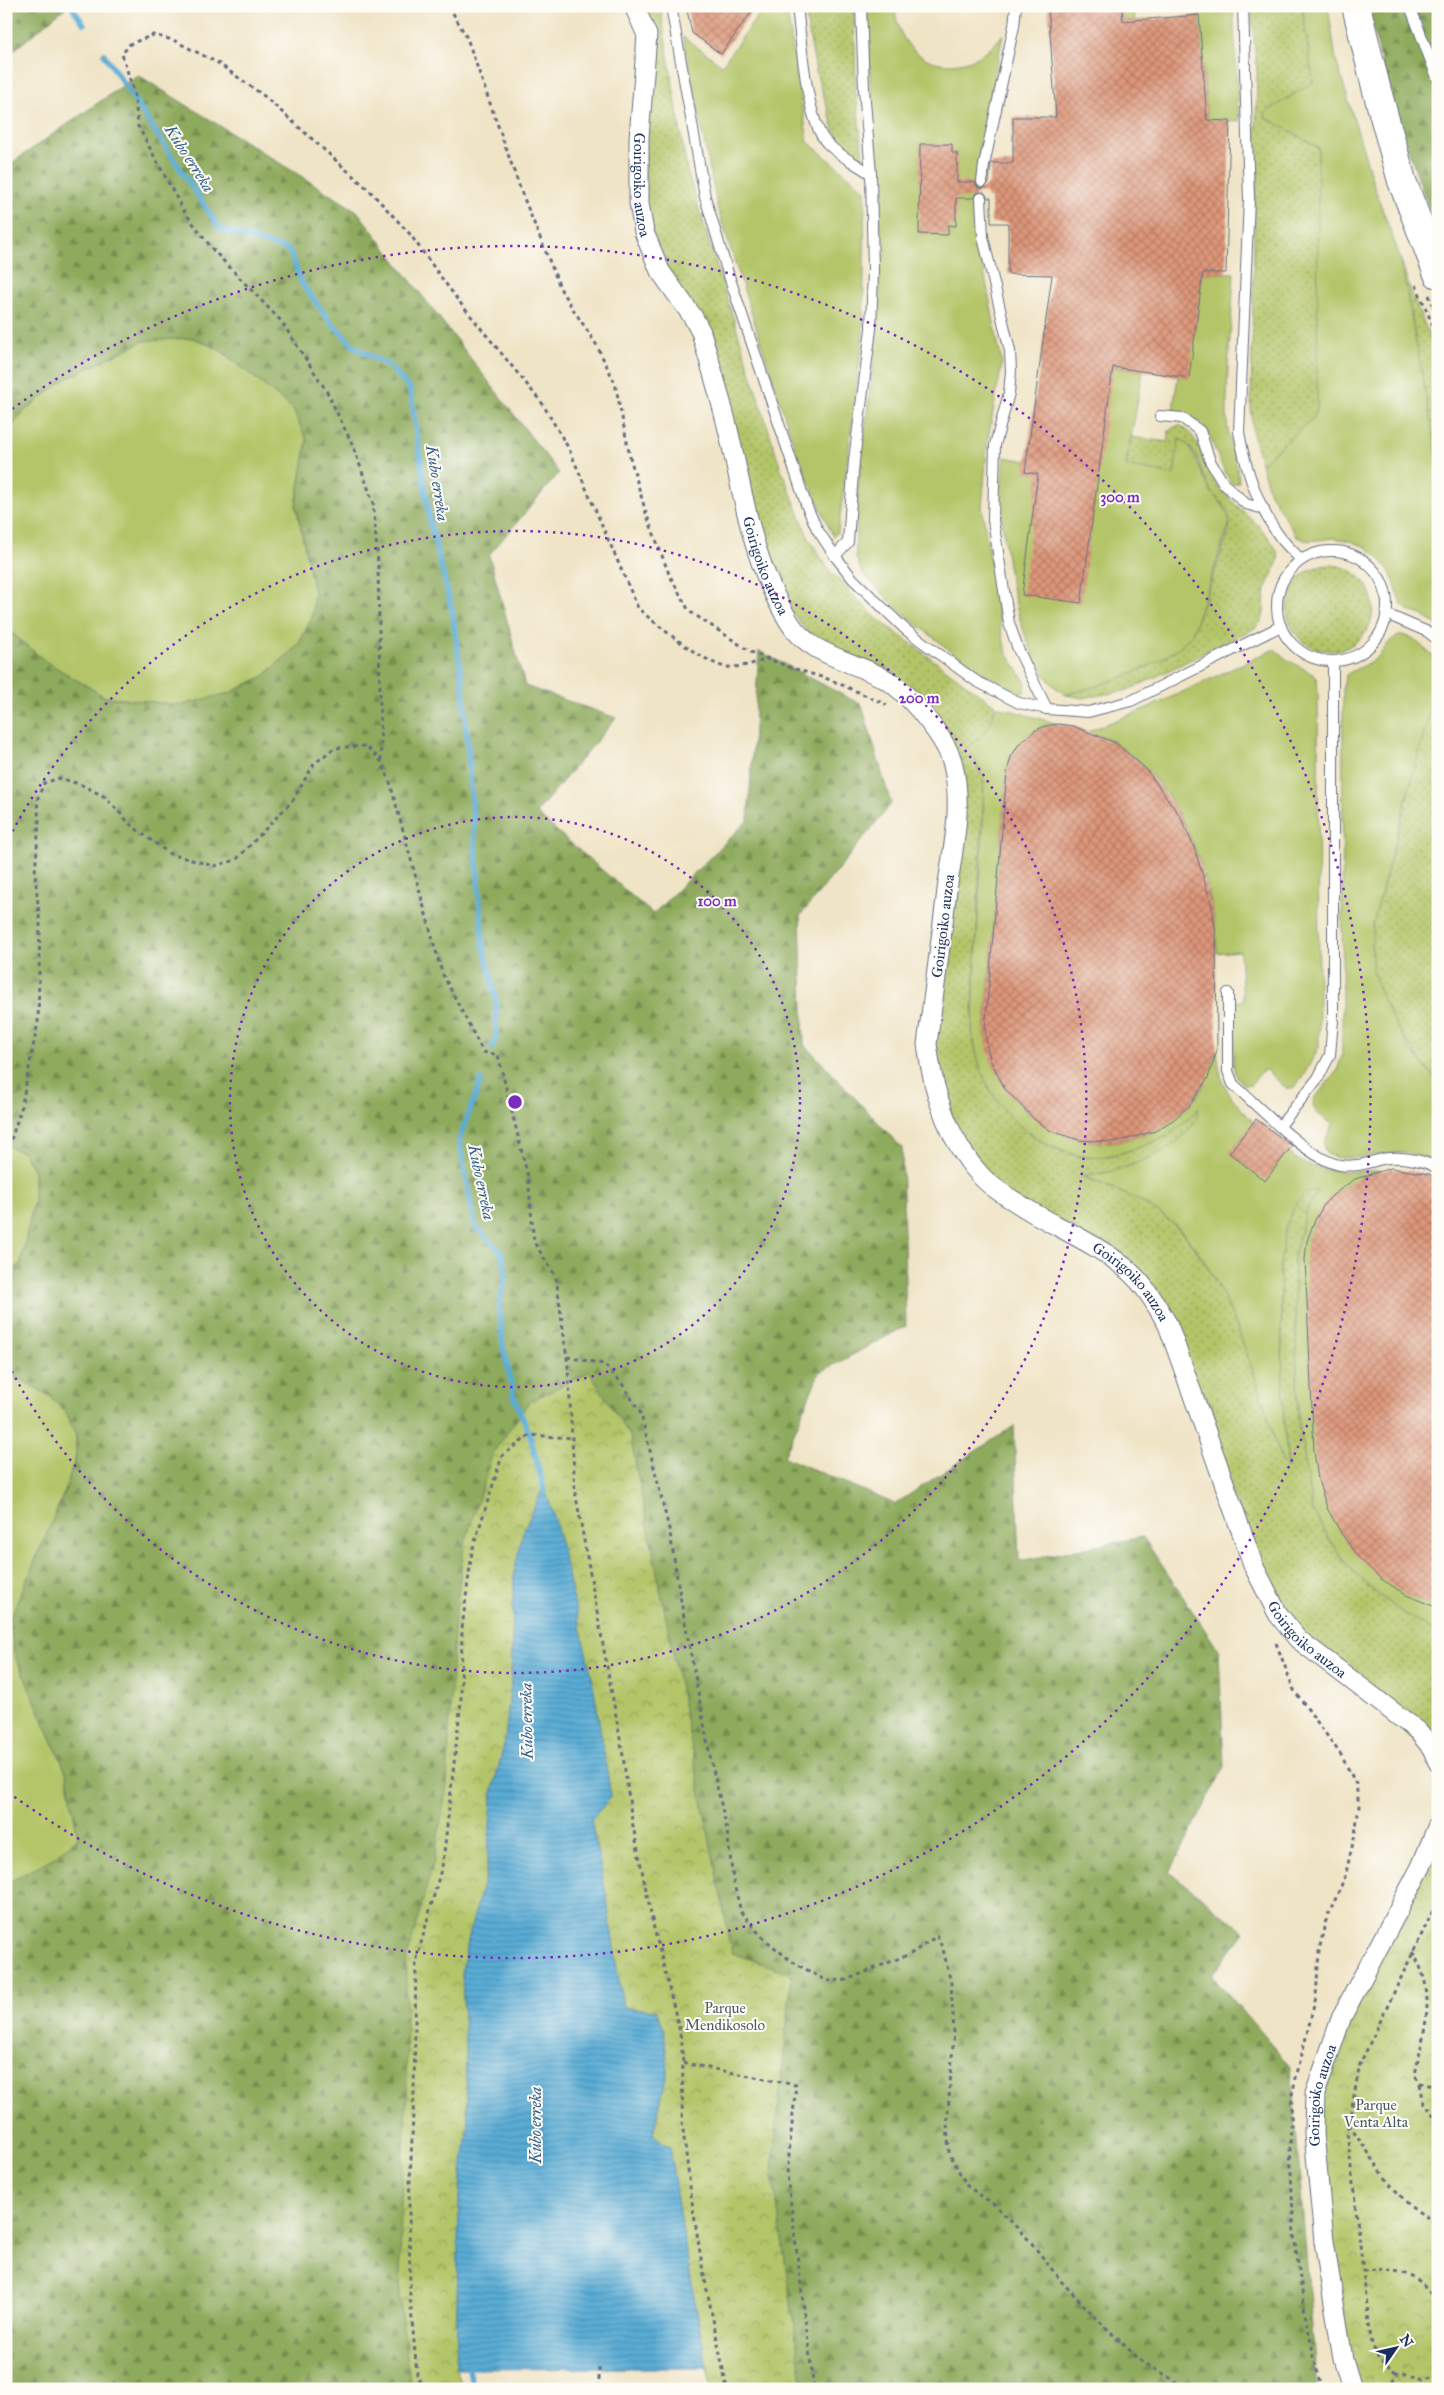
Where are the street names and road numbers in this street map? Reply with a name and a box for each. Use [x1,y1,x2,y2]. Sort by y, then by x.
street label: Goirigoiko auzoa [630,133,654,240]
street label: Goirigoiko auzoa [739,514,793,619]
street label: Goirigoiko auzoa [928,872,958,979]
street label: Goirigoiko auzoa [1089,1238,1173,1325]
street label: Goirigoiko auzoa [1264,1598,1351,1682]
street label: Goirigoiko auzoa [1305,2041,1341,2147]

